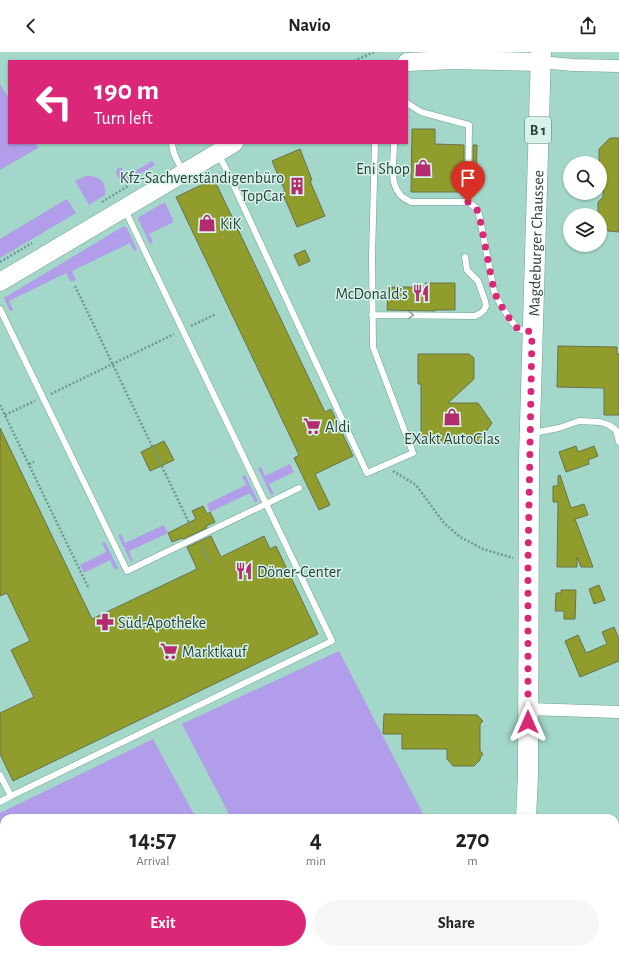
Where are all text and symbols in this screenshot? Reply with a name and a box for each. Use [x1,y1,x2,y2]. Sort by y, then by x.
icon: back [20,15,42,37]
icon: share [577,15,599,37]
text: Navio [288,17,331,35]
icon: left [28,76,80,128]
text: 190 m [94,77,159,105]
text: Turn left [94,110,153,128]
road number: B 1 [525,117,551,143]
map controls [563,156,607,252]
button: search [563,156,607,200]
shop icon: Eni Shop [413,158,433,178]
place label: Eni Shop [356,161,410,177]
pin [451,161,485,202]
icon: arrive [457,167,479,189]
place label: Kfz-Sachverständigenbüro TopCar [120,170,285,204]
street label: Magdeburger Chaussee [526,170,547,317]
building icon: Kfz-Sachverständigenbüro TopCar [287,176,307,196]
button: layers [563,208,607,252]
shop icon: KiK [197,213,217,233]
place label: KiK [220,216,242,232]
restaurant icon: McDonald's [411,283,431,303]
place label: McDonald's [336,286,408,302]
one-way arrow [408,311,414,319]
shop icon: EXakt AutoGlas [442,407,462,427]
supermarket icon: Aldi [302,416,322,436]
place label: Aldi [325,419,350,435]
place label: EXakt AutoGlas [404,431,500,447]
restaurant icon: Döner-Center [234,561,254,581]
place label: Döner-Center [257,564,342,580]
pharmacy icon: Süd-Apotheke [95,612,115,632]
place label: Süd-Apotheke [118,615,206,631]
supermarket icon: Marktkauf [159,641,179,661]
place label: Marktkauf [182,644,248,660]
position arrow [507,701,549,743]
text: 14:57 [129,828,176,852]
text: 4 [310,828,322,852]
text: 270 [455,828,490,852]
text: Arrival [136,855,170,868]
text: min [306,855,326,868]
text: m [467,855,478,868]
button: Exit [20,900,306,946]
button: Share [314,900,599,946]

